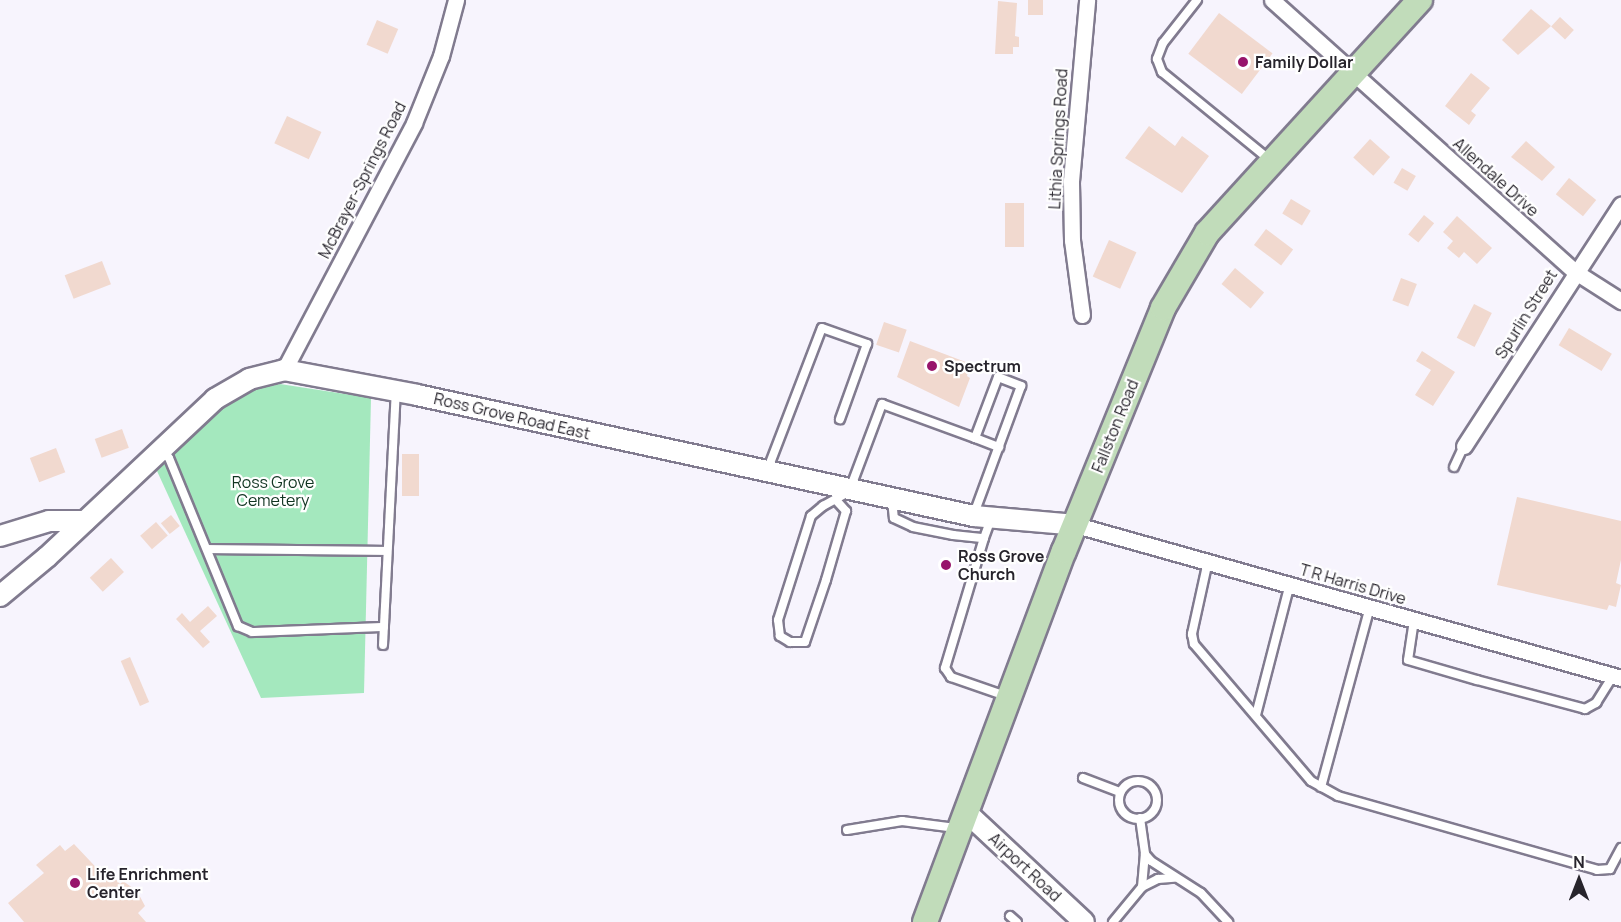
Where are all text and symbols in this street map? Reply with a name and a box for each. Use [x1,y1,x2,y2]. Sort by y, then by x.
place label: Family Dollar [1255,52,1353,72]
marker: Family Dollar [1236,55,1250,69]
street label: Lithia Springs Road [1045,68,1071,210]
street label: McBrayer-Springs Road [314,98,410,262]
street label: Allendale Drive [1449,134,1543,220]
street label: Spurlin Street [1491,266,1561,362]
place label: Spectrum [944,356,1021,376]
marker: Spectrum [925,359,939,373]
street label: Fallston Road [1088,377,1142,475]
street label: Ross Grove Road East [432,389,592,443]
park label: Ross Grove Cemetery [232,472,314,510]
place label: Ross Grove Church [958,546,1044,584]
marker: Ross Grove Church [939,558,953,572]
street label: T R Harris Drive [1297,560,1409,608]
street label: Airport Road [985,829,1065,905]
north arrow [1549,850,1609,910]
text: N [1573,851,1585,873]
place label: Life Enrichment Center [87,864,209,902]
marker: Life Enrichment Center [68,876,82,890]

